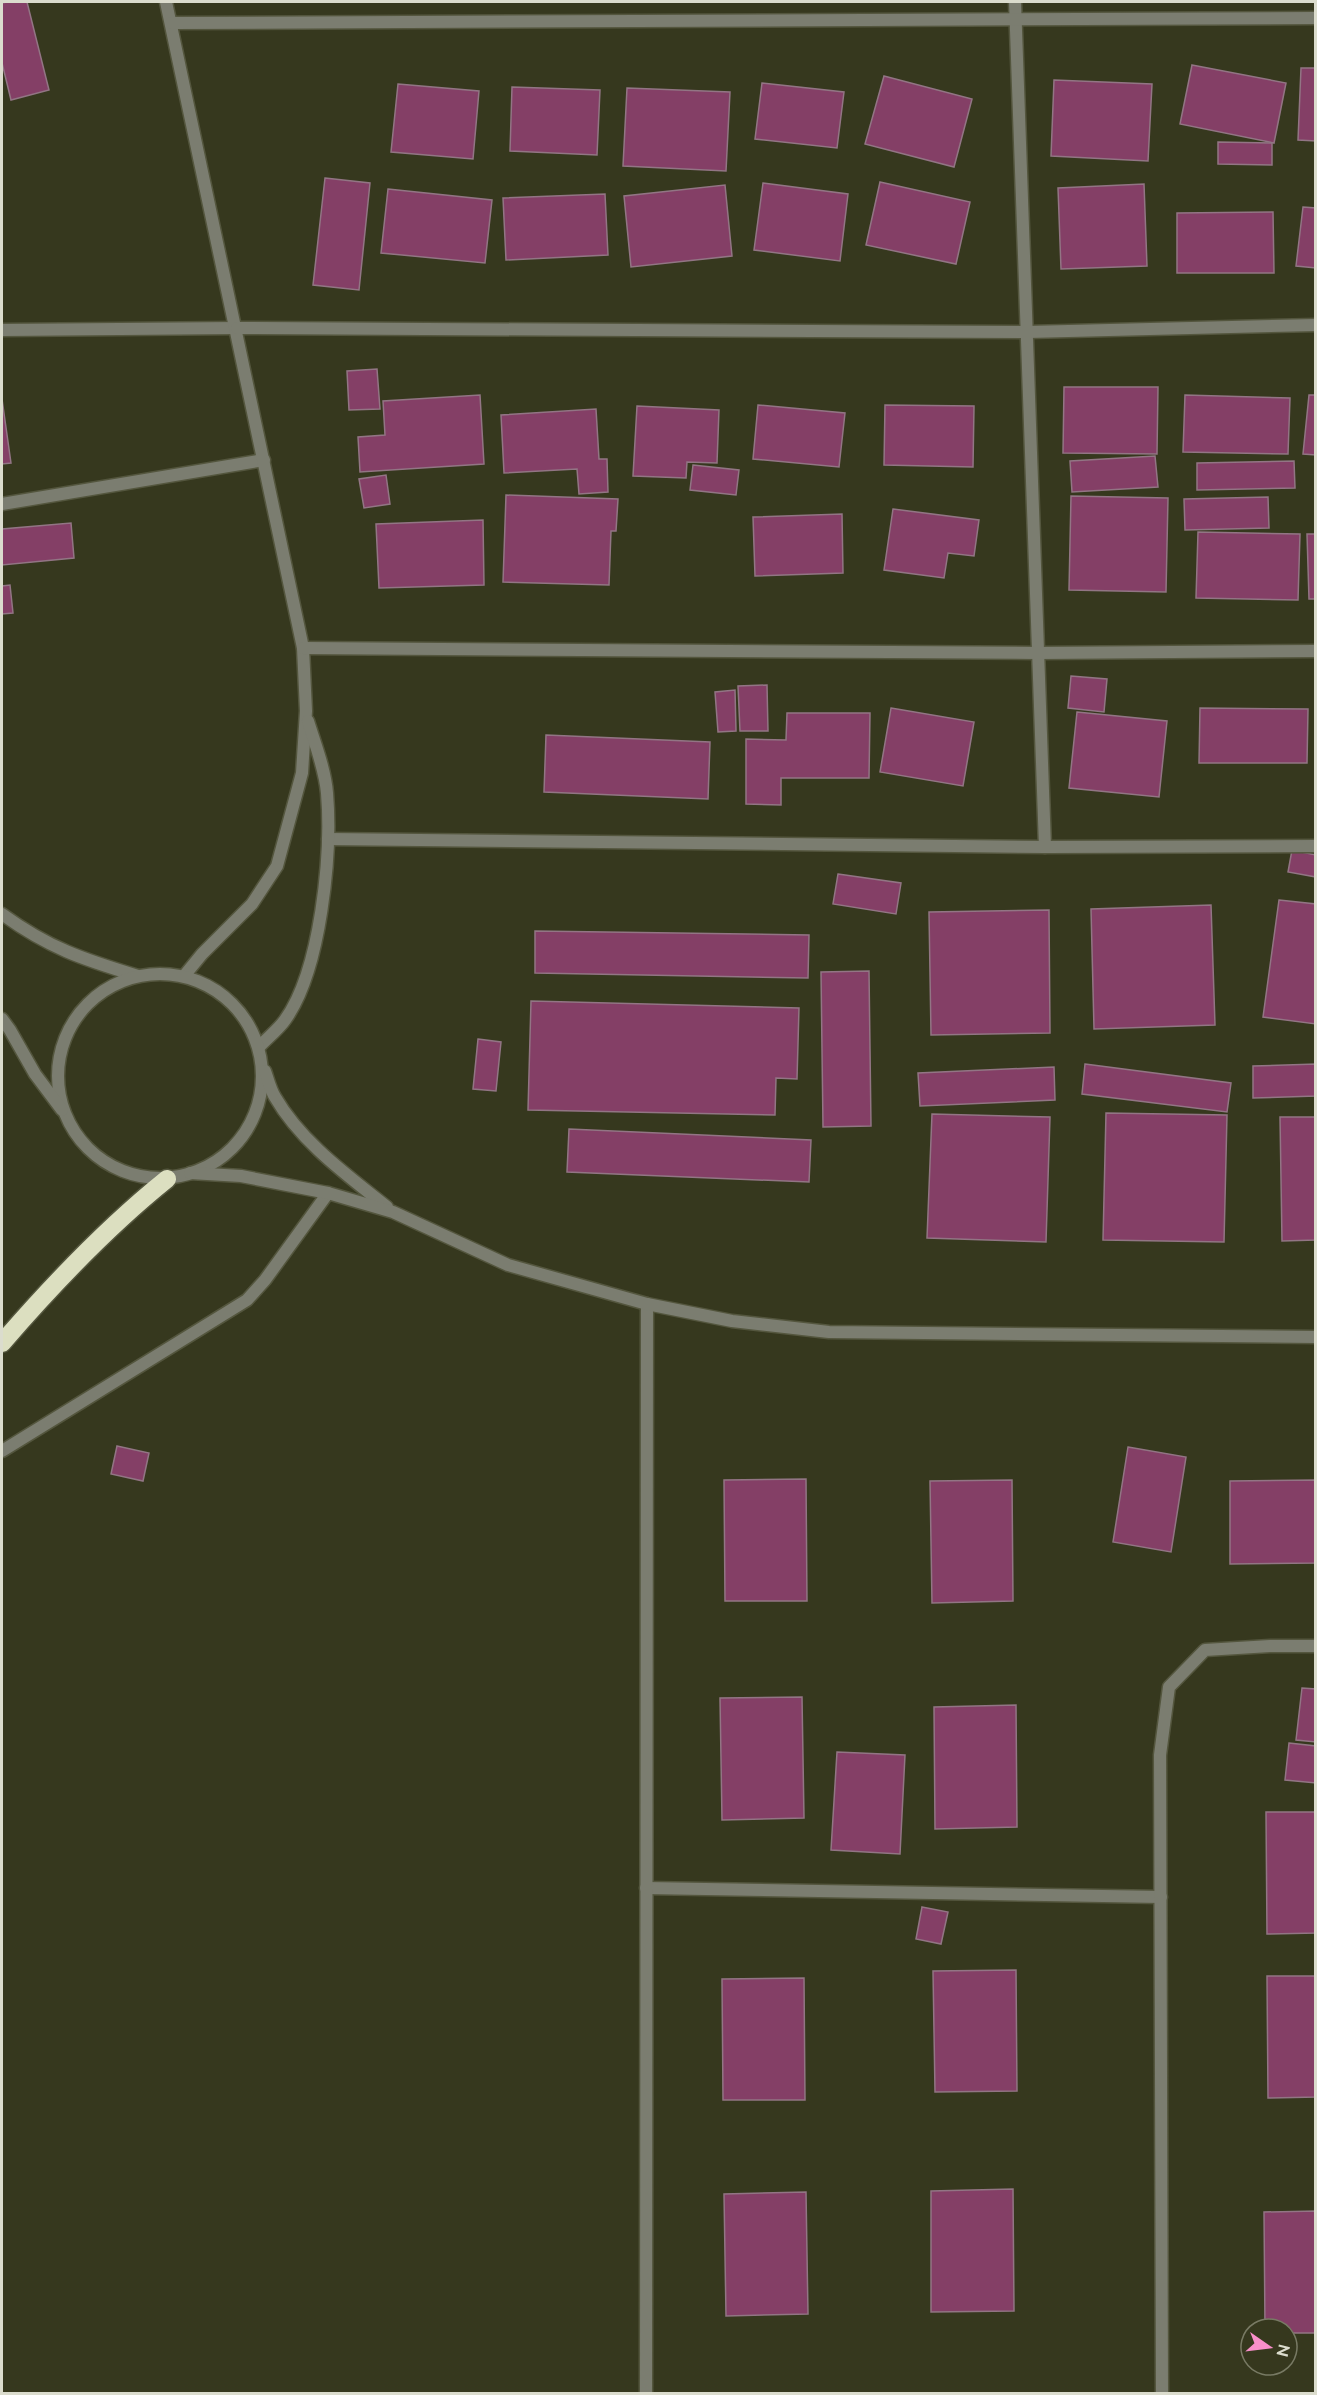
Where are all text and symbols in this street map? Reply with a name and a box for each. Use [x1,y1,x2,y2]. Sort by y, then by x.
north arrow [1239,2317,1299,2377]
text: N [1272,2342,1294,2359]

